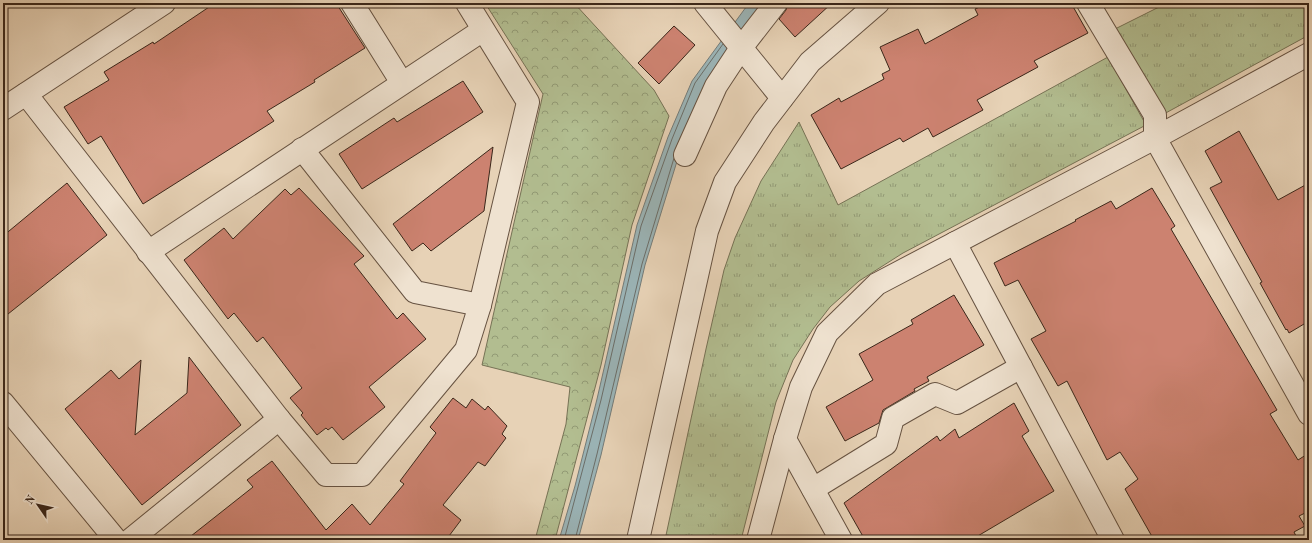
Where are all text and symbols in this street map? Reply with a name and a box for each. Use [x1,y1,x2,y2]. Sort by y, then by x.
north arrow [18,485,58,525]
text: N [24,493,38,507]

